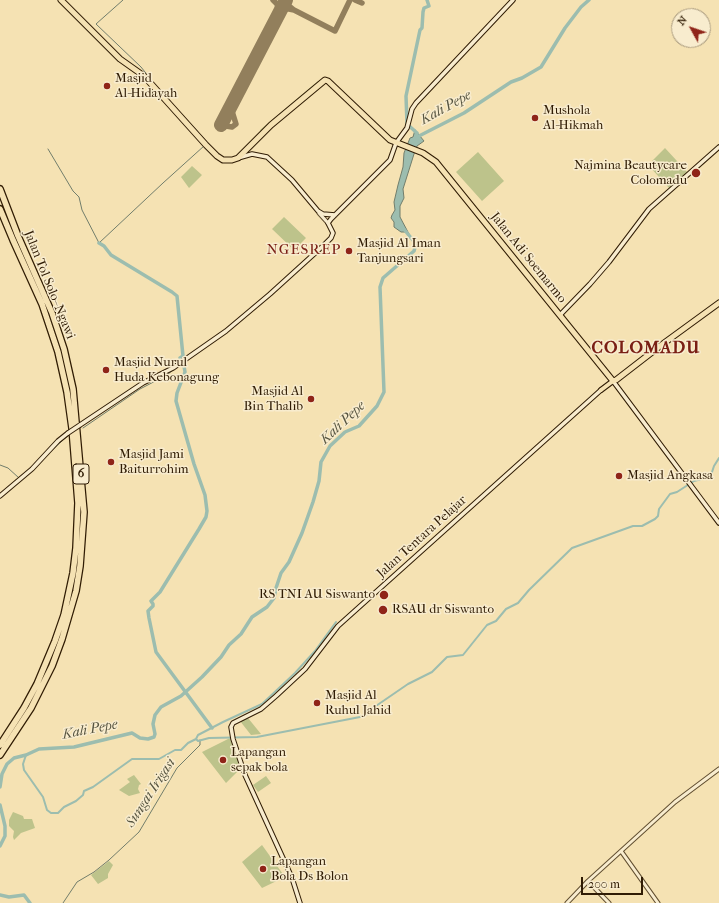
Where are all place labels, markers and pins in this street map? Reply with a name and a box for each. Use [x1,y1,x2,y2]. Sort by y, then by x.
place label: Masjid Al-Hidayah [115,71,177,102]
marker: Masjid Al-Hidayah [102,81,112,91]
place label: Mushola Al-Hikmah [543,103,603,134]
marker: Mushola Al-Hikmah [530,113,540,123]
place label: Najmina Beautycare Colomadu [574,158,687,189]
marker: Najmina Beautycare Colomadu [690,167,702,179]
place label: Masjid Al Iman Tanjungsari [357,236,441,267]
marker: Masjid Al Iman Tanjungsari [344,246,354,256]
place label: Masjid Nurul Huda Kebonagung [114,355,219,386]
marker: Masjid Nurul Huda Kebonagung [101,365,111,375]
place label: Masjid Al Bin Thalib [244,384,303,415]
marker: Masjid Al Bin Thalib [306,394,316,404]
place label: Masjid Jami Baiturrohim [119,447,189,478]
marker: Masjid Jami Baiturrohim [106,457,116,467]
place label: Masjid Angkasa [627,468,713,484]
marker: Masjid Angkasa [614,471,624,481]
place label: RS TNI AU Siswanto [259,587,375,603]
marker: RS TNI AU Siswanto [378,589,390,601]
place label: RSAU dr Siswanto [392,602,494,618]
marker: RSAU dr Siswanto [377,604,389,616]
place label: Masjid Al Ruhul Jahid [325,688,391,719]
marker: Masjid Al Ruhul Jahid [312,698,322,708]
place label: Lapangan sepak bola [231,745,288,776]
marker: Lapangan sepak bola [218,755,228,765]
place label: Lapangan Bola Ds Bolon [271,854,348,885]
marker: Lapangan Bola Ds Bolon [258,864,268,874]

